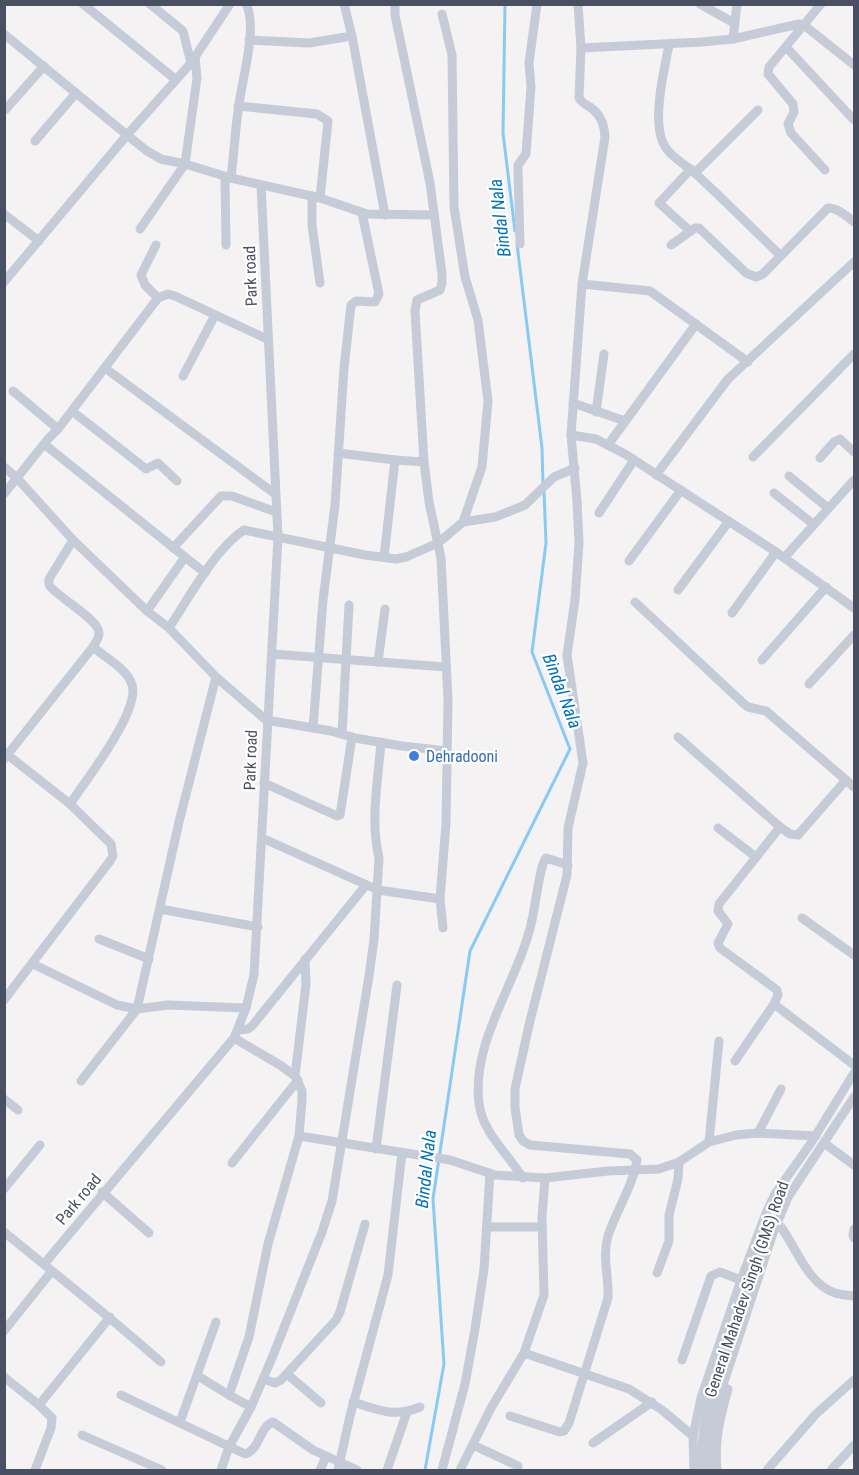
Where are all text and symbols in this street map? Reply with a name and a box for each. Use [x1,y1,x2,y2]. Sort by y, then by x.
water label: Bindal Nala [484,178,515,258]
street label: Park road [240,245,261,307]
water label: Bindal Nala [539,650,586,731]
street label: Park road [240,729,261,791]
place label: Dehradooni [426,747,498,766]
marker: Dehradooni [407,749,421,763]
water label: Bindal Nala [411,1129,440,1209]
street label: Park road [52,1170,105,1229]
street label: General Mahadev Singh (GMS) Road [700,1179,792,1400]

